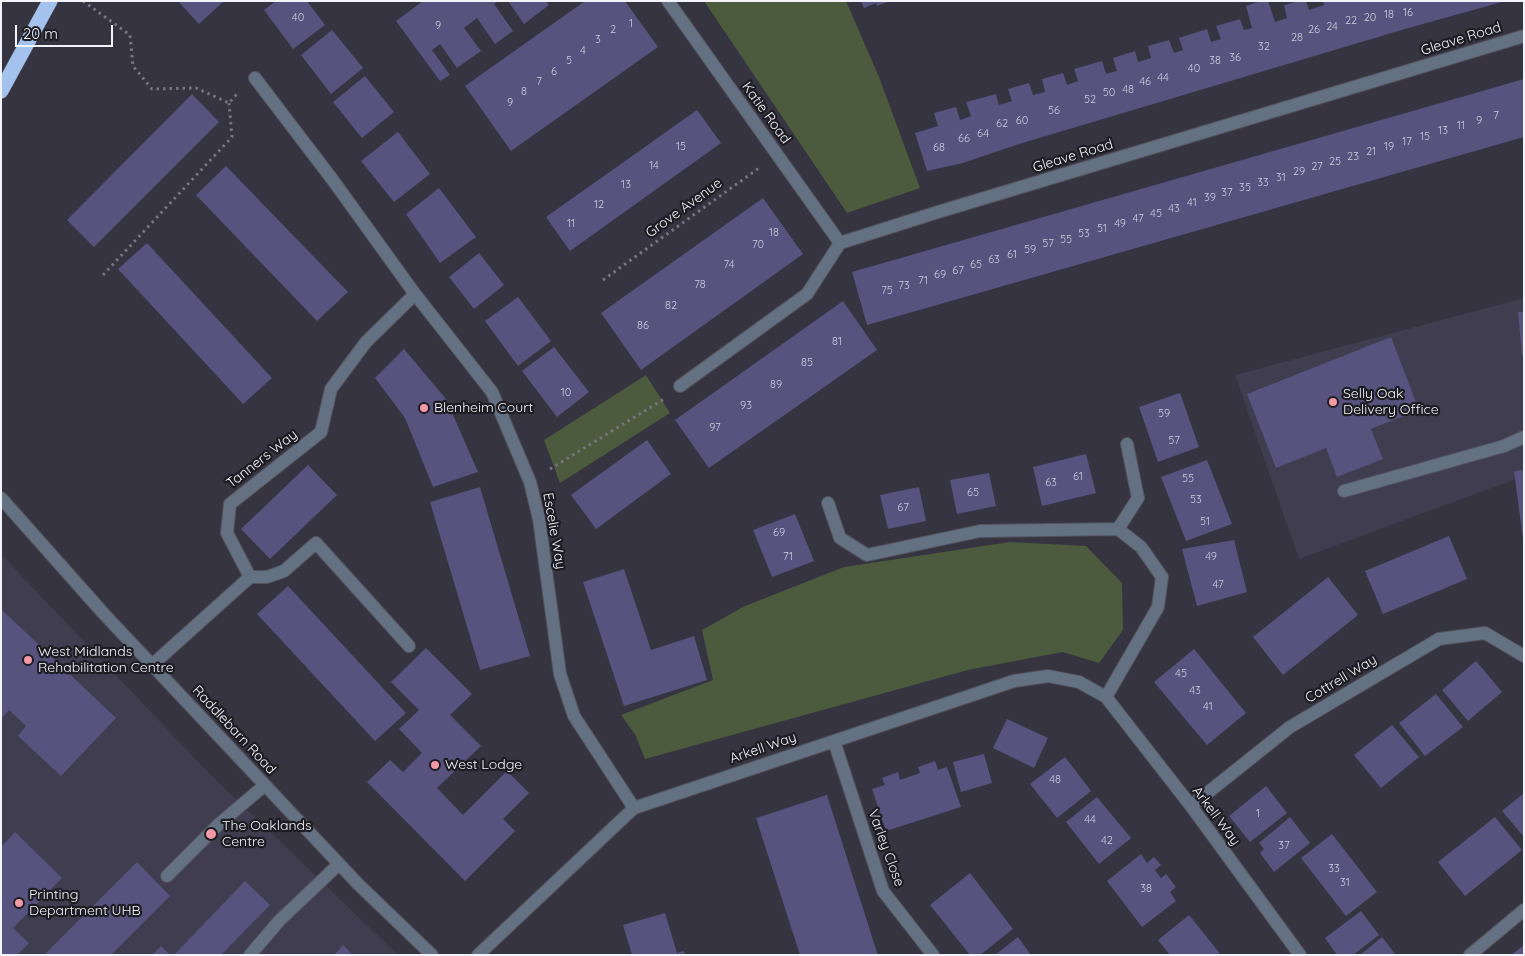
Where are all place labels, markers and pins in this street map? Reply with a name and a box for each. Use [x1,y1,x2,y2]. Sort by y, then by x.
place label: Selly Oak Delivery Office [1343,386,1439,418]
marker: Selly Oak Delivery Office [1327,396,1339,408]
place label: Blenheim Court [434,400,533,416]
marker: Blenheim Court [418,402,430,414]
place label: West Midlands Rehabilitation Centre [38,644,174,676]
marker: West Midlands Rehabilitation Centre [22,654,34,666]
place label: West Lodge [445,757,522,773]
marker: West Lodge [429,759,441,771]
place label: The Oaklands Centre [222,818,312,850]
marker: The Oaklands Centre [204,827,218,841]
place label: Printing Department UHB [29,887,141,920]
marker: Printing Department UHB [13,897,25,909]

